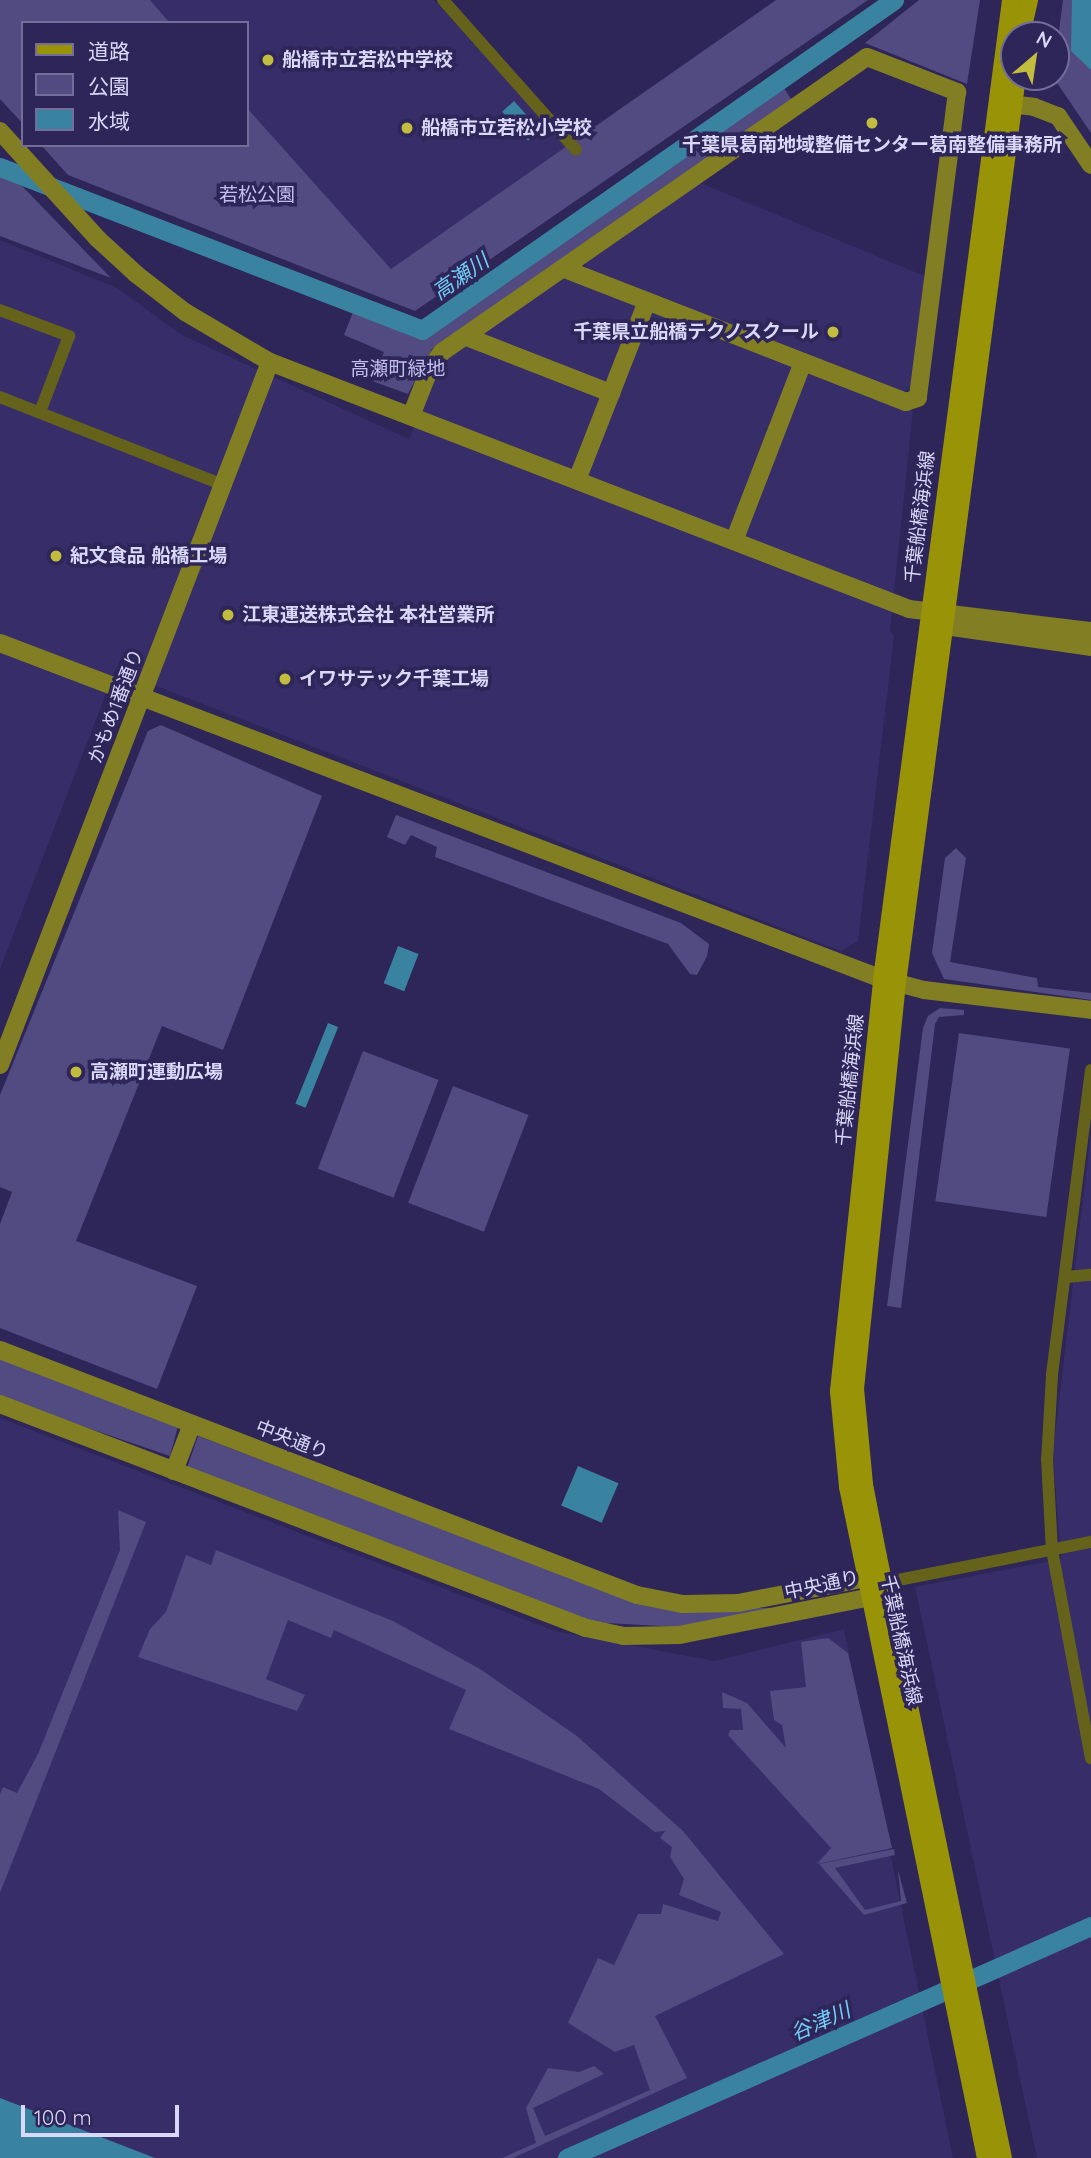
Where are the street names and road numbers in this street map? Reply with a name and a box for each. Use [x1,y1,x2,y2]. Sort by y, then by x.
street label: 千葉船橋海浜線 [901,450,939,584]
street label: かもめ1番通り [84,645,148,767]
street label: 千葉船橋海浜線 [832,1013,868,1147]
street label: 中央通り [252,1416,332,1464]
street label: 中央通り [782,1566,862,1604]
street label: 千葉船橋海浜線 [876,1573,926,1707]

